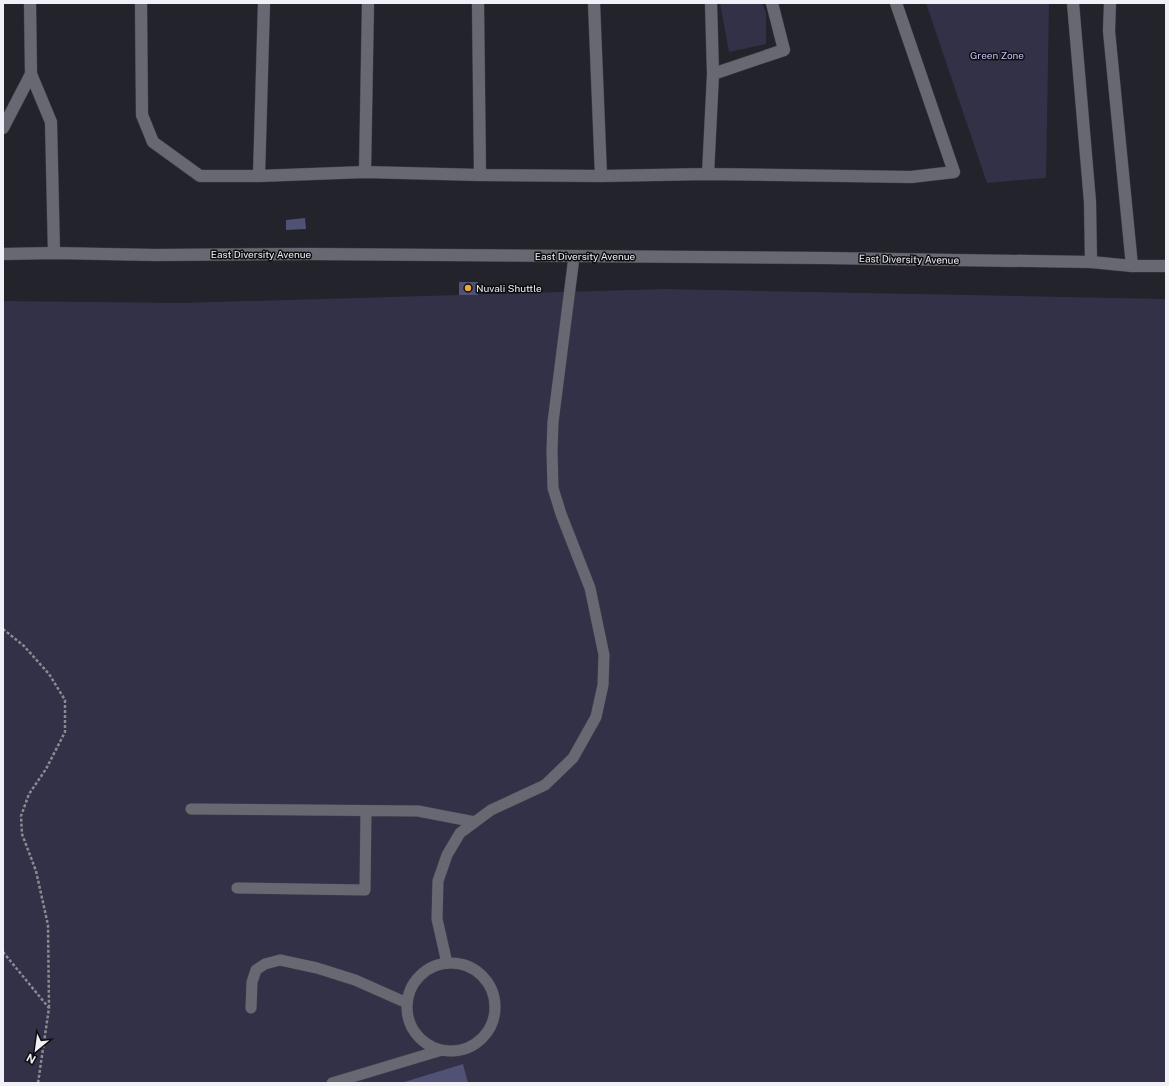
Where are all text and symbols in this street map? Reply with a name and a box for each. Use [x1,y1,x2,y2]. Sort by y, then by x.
park label: Green Zone [970,49,1024,61]
street label: East Diversity Avenue [211,248,311,260]
street label: East Diversity Avenue [535,250,635,262]
street label: East Diversity Avenue [859,252,960,266]
place label: Nuvali Shuttle [476,282,542,294]
marker: Nuvali Shuttle [463,283,473,293]
north arrow [16,1030,56,1070]
text: N [24,1051,38,1066]

